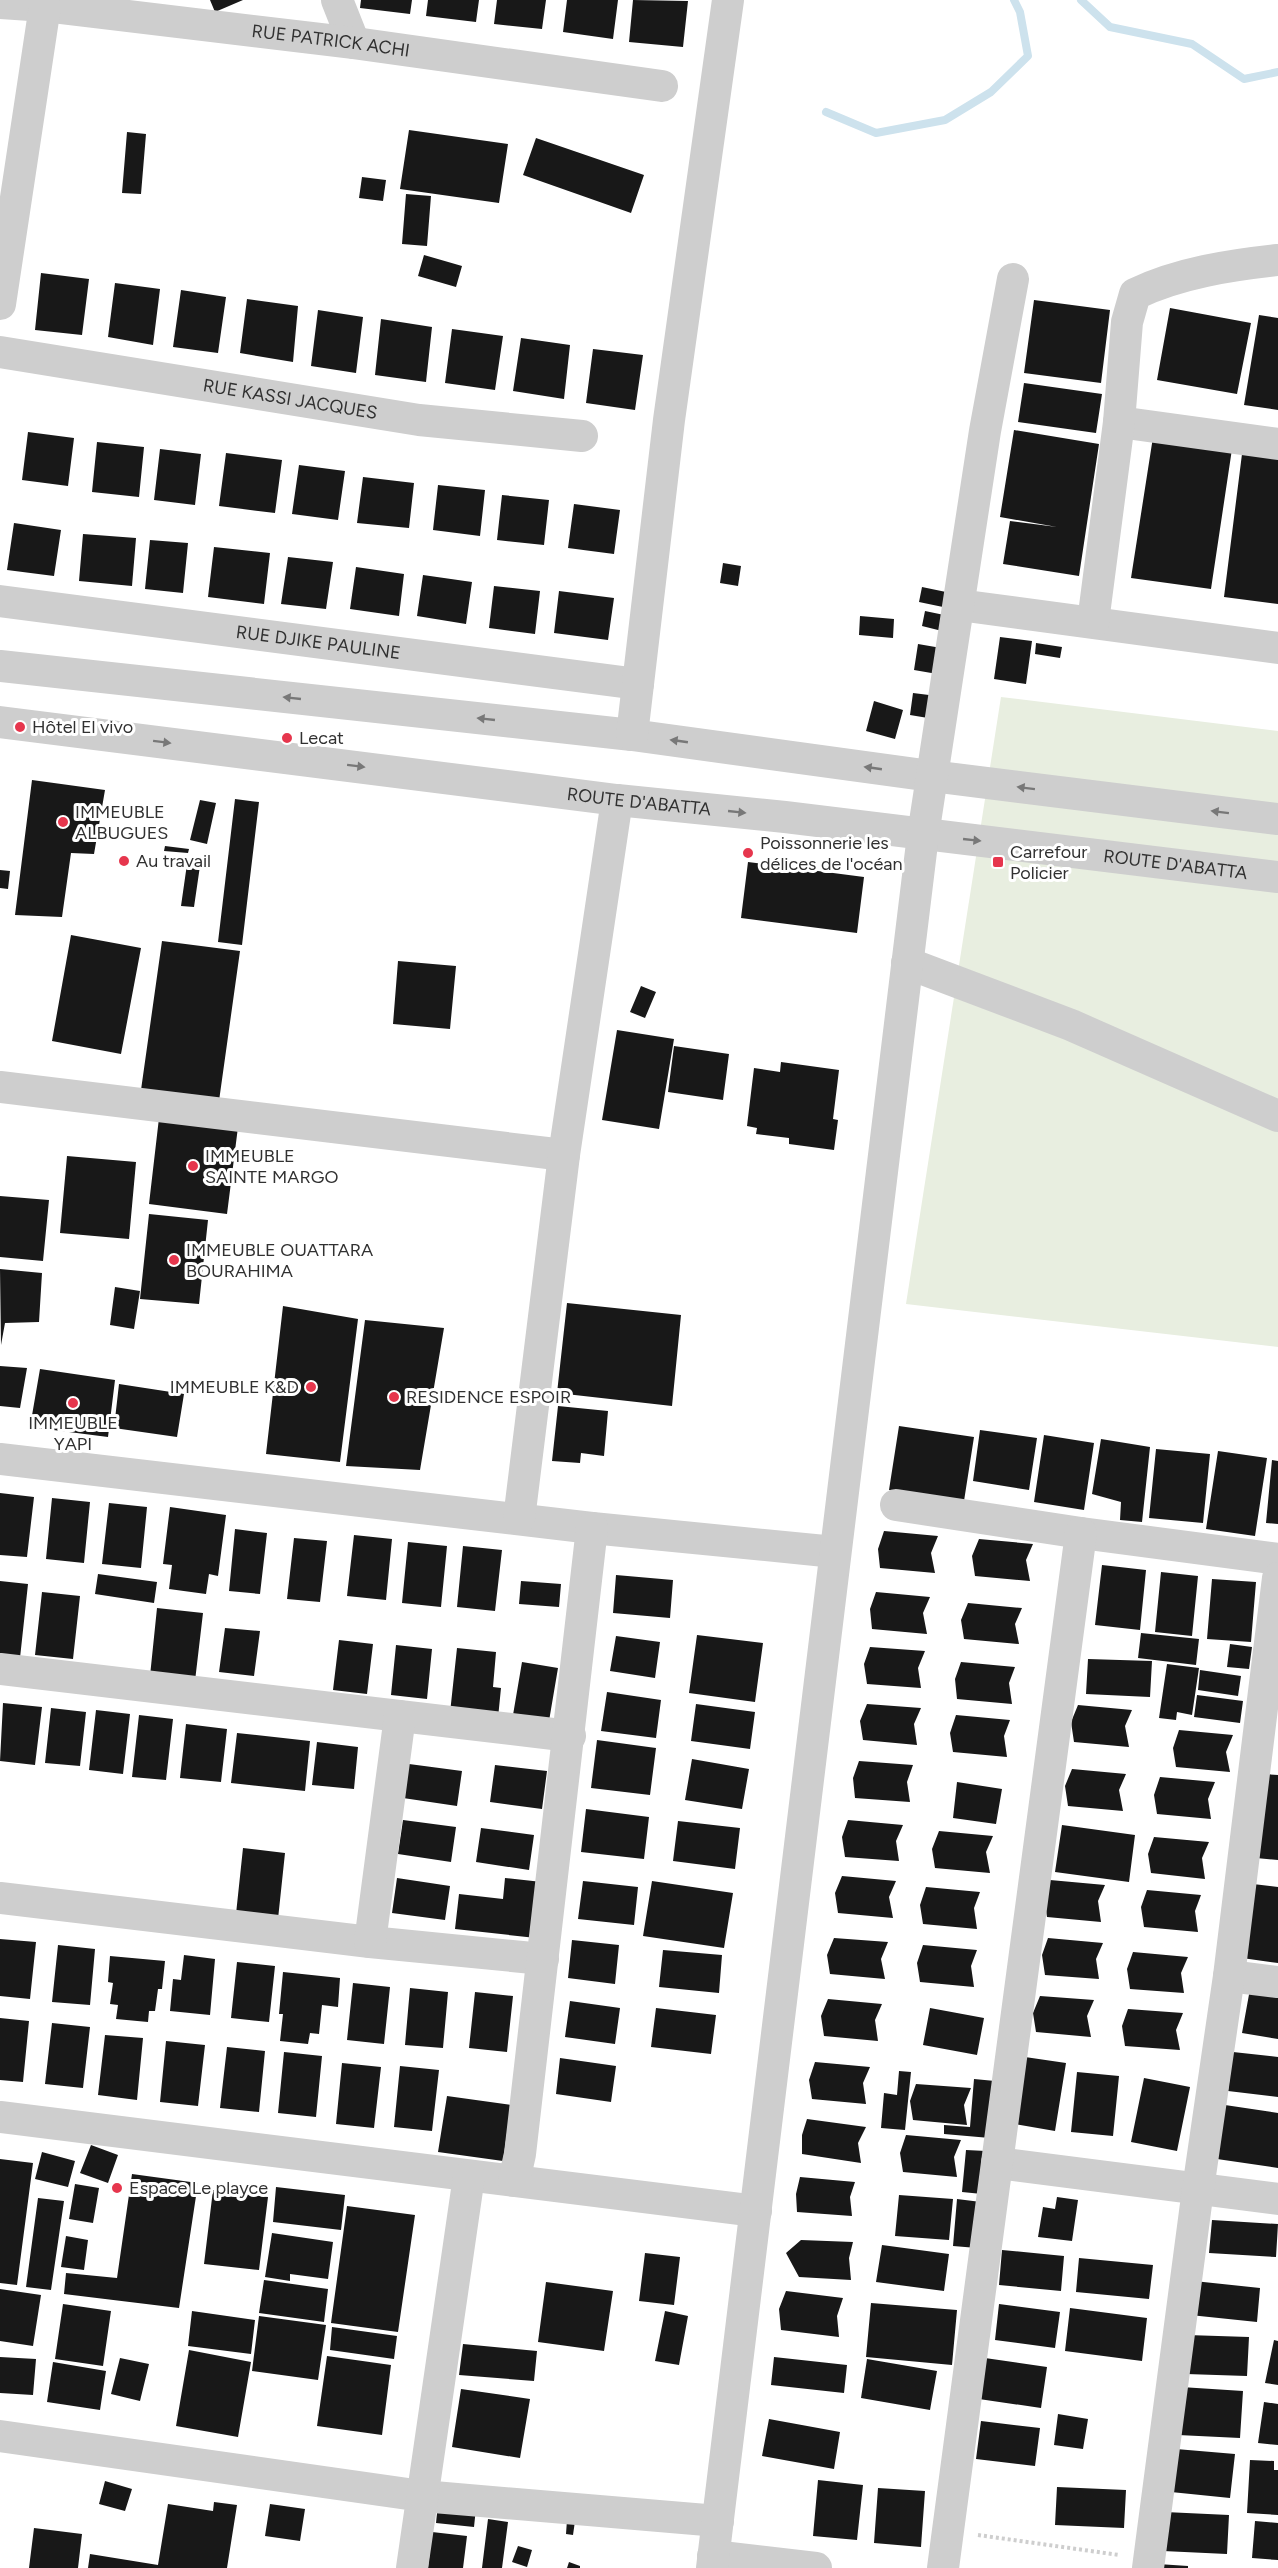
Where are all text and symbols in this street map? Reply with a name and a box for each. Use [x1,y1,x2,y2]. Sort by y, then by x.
street label: RUE PATRICK ACHI [250,20,411,62]
street label: RUE KASSI JACQUES [201,374,379,424]
street label: RUE DJIKE PAULINE [235,621,402,664]
one-way arrow [282,693,301,703]
one-way arrow [476,714,495,724]
place label: Hôtel El vivo [32,716,133,738]
marker: Hôtel El vivo [13,720,27,734]
place label: Lecat [299,727,344,749]
marker: Lecat [280,731,294,745]
one-way arrow [153,737,172,746]
one-way arrow [670,737,689,746]
one-way arrow [346,761,365,770]
one-way arrow [863,763,882,772]
street label: ROUTE D'ABATTA [566,783,712,820]
one-way arrow [1017,783,1036,792]
place label: IMMEUBLE ALBUGUES [75,801,168,844]
one-way arrow [728,807,747,817]
one-way arrow [1210,807,1229,816]
marker: IMMEUBLE ALBUGUES [56,815,70,829]
place label: Poissonnerie les délices de l'océan [760,832,903,875]
one-way arrow [963,835,982,845]
place label: Carrefour Policier [1010,841,1087,884]
street label: ROUTE D'ABATTA [1102,845,1249,884]
marker: Poissonnerie les délices de l'océan [741,846,755,860]
place label: Au travail [136,850,211,872]
marker: Au travail [117,854,131,868]
marker: Carrefour Policier [991,855,1005,869]
place label: IMMEUBLE SAINTE MARGO [205,1145,338,1188]
marker: IMMEUBLE SAINTE MARGO [186,1159,200,1173]
place label: IMMEUBLE OUATTARA BOURAHIMA [186,1239,373,1282]
marker: IMMEUBLE OUATTARA BOURAHIMA [167,1253,181,1267]
place label: IMMEUBLE K&D [170,1376,299,1398]
marker: IMMEUBLE K&D [304,1380,318,1394]
place label: RESIDENCE ESPOIR [406,1386,571,1408]
marker: RESIDENCE ESPOIR [387,1390,401,1404]
marker: IMMEUBLE YAPI [66,1396,80,1410]
place label: IMMEUBLE YAPI [28,1412,118,1455]
place label: Espace Le playce [129,2177,268,2199]
marker: Espace Le playce [110,2181,124,2195]

